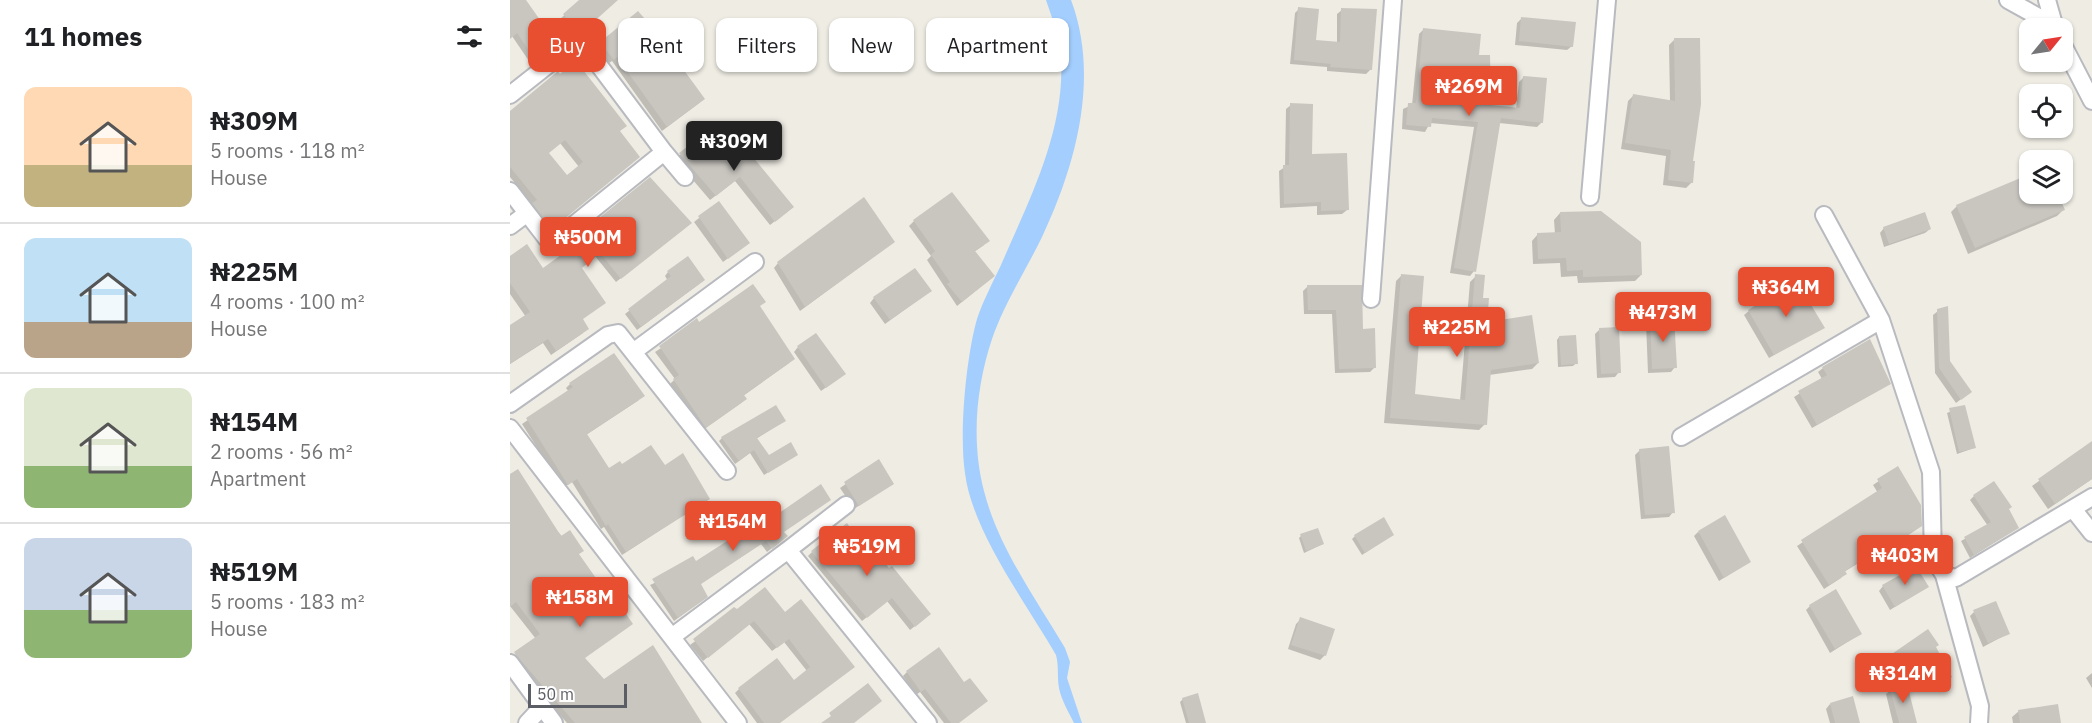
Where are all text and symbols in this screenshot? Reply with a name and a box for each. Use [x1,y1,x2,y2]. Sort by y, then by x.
chip: Buy [528,18,606,72]
chip: Rent [618,18,704,72]
chip: Filters [716,18,817,72]
chip: New [829,18,914,72]
chip: Apartment [926,18,1069,72]
north arrow [2019,18,2073,72]
map controls [2019,18,2073,204]
text: 11 homes [24,19,142,53]
icon: filters [453,20,486,53]
pin: ₦269M [1427,66,1511,117]
text: ₦269M [1435,72,1503,99]
button: locate [2019,84,2073,138]
text: ₦309M [210,103,298,137]
icon: home [72,111,144,183]
pin: ₦309M [692,121,776,172]
text: ₦309M [700,127,768,154]
text: 5 rooms · 118 m² [210,137,365,164]
button: layers [2019,150,2073,204]
text: House [210,164,267,191]
pin: ₦500M [546,217,630,268]
text: ₦500M [554,223,622,250]
text: ₦225M [210,254,298,288]
icon: home [72,262,144,334]
pin: ₦364M [1744,267,1828,318]
text: ₦364M [1752,273,1820,300]
text: 4 rooms · 100 m² [210,288,365,315]
pin: ₦473M [1621,292,1705,343]
text: ₦473M [1629,298,1697,325]
pin: ₦225M [1415,307,1499,358]
text: ₦225M [1423,313,1491,340]
text: House [210,315,267,342]
text: ₦154M [210,404,298,438]
icon: home [72,412,144,484]
text: 2 rooms · 56 m² [210,438,353,465]
text: Apartment [210,465,306,492]
pin: ₦154M [691,501,775,552]
text: ₦154M [699,507,767,534]
pin: ₦519M [825,526,909,577]
text: ₦519M [833,532,901,559]
pin: ₦403M [1863,535,1947,586]
text: ₦403M [1871,541,1939,568]
text: ₦519M [210,554,298,588]
icon: home [72,562,144,634]
pin: ₦158M [538,577,622,628]
text: ₦158M [546,583,614,610]
text: 5 rooms · 183 m² [210,588,365,615]
text: House [210,615,267,642]
pin: ₦314M [1861,653,1945,704]
text: ₦314M [1869,659,1937,686]
scale bar [528,681,627,708]
text: 50 m [537,684,574,704]

